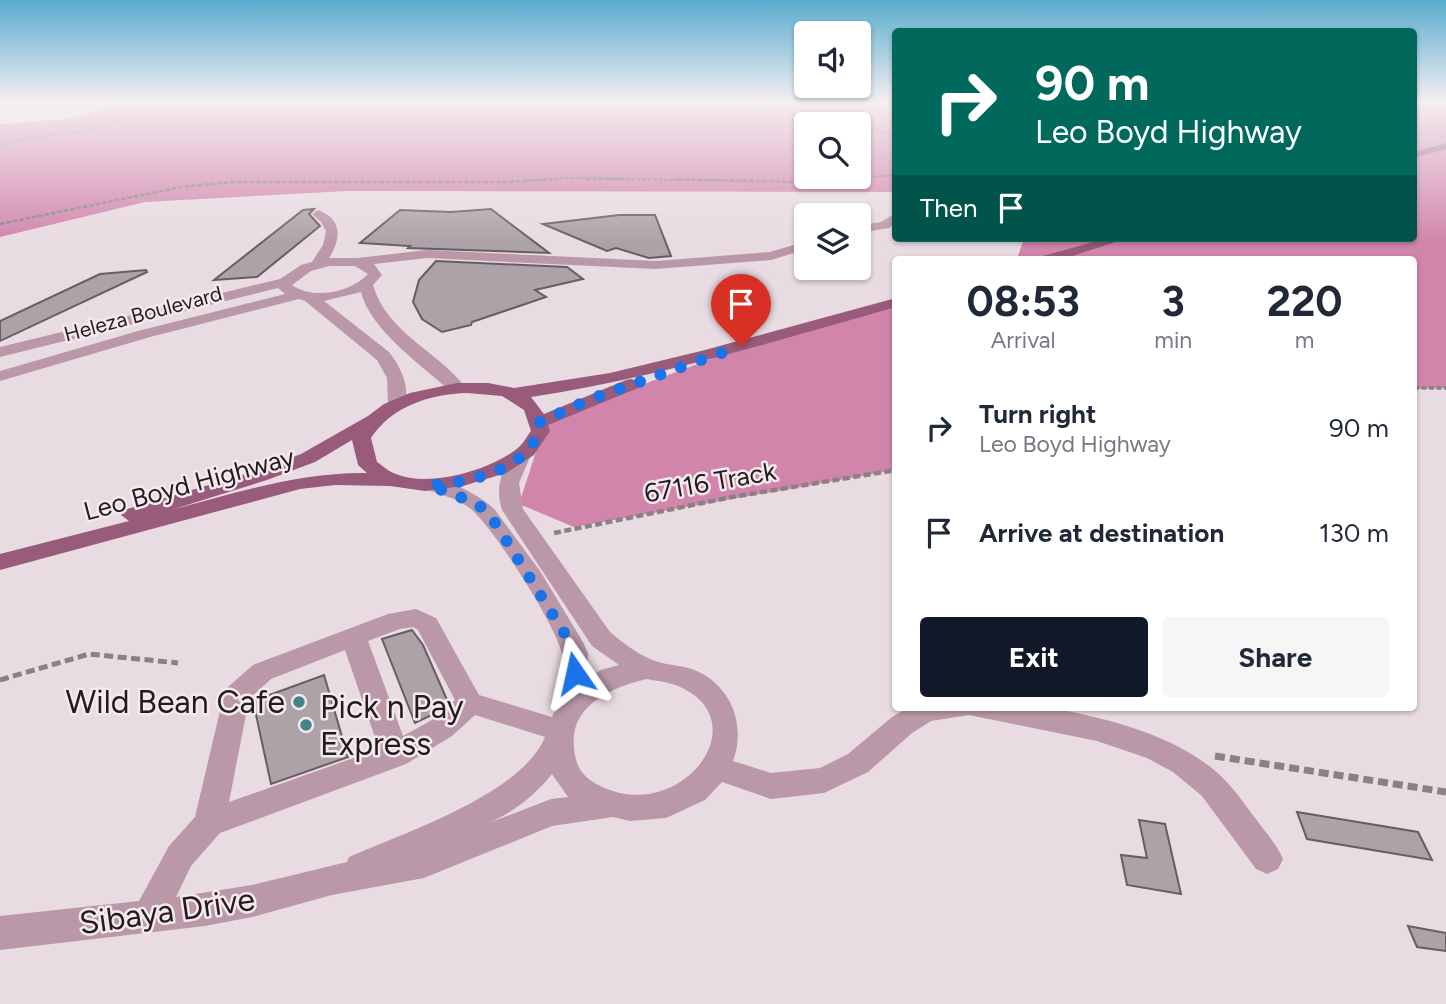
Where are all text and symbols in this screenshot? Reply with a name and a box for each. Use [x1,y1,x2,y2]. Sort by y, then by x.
map controls [794,21,871,280]
button: sound [794,21,871,98]
text: 90 m [1035,53,1150,112]
icon: right [920,56,1011,147]
button: search [794,112,871,189]
text: Leo Boyd Highway [1035,113,1302,151]
icon: arrive [992,189,1030,227]
text: Then [920,192,978,224]
button: layers [794,203,871,280]
pin [711,274,771,346]
text: 08:53 [967,276,1080,327]
text: 3 [1162,276,1185,327]
text: 220 [1267,276,1342,327]
street label: Heleza Boulevard [61,280,225,347]
icon: arrive [722,285,760,323]
text: Arrival [991,326,1056,354]
text: min [1154,326,1192,354]
text: m [1295,326,1314,354]
text: Turn right [979,398,1096,430]
icon: right [920,409,958,447]
text: 90 m [1329,412,1389,444]
text: Leo Boyd Highway [979,430,1171,458]
street label: Leo Boyd Highway [80,440,298,528]
street label: 67116 Track [642,455,779,509]
icon: arrive [920,514,958,552]
text: Arrive at destination [979,517,1224,549]
text: 130 m [1319,517,1389,549]
button: Exit [920,617,1148,697]
button: Share [1162,617,1389,697]
position arrow [538,636,612,710]
place label: Wild Bean Cafe [65,683,285,721]
place label: Pick n Pay Express [320,688,464,763]
marker: Wild Bean Cafe [291,694,307,710]
marker: Pick n Pay Express [298,717,314,733]
street label: Sibaya Drive [77,880,257,942]

